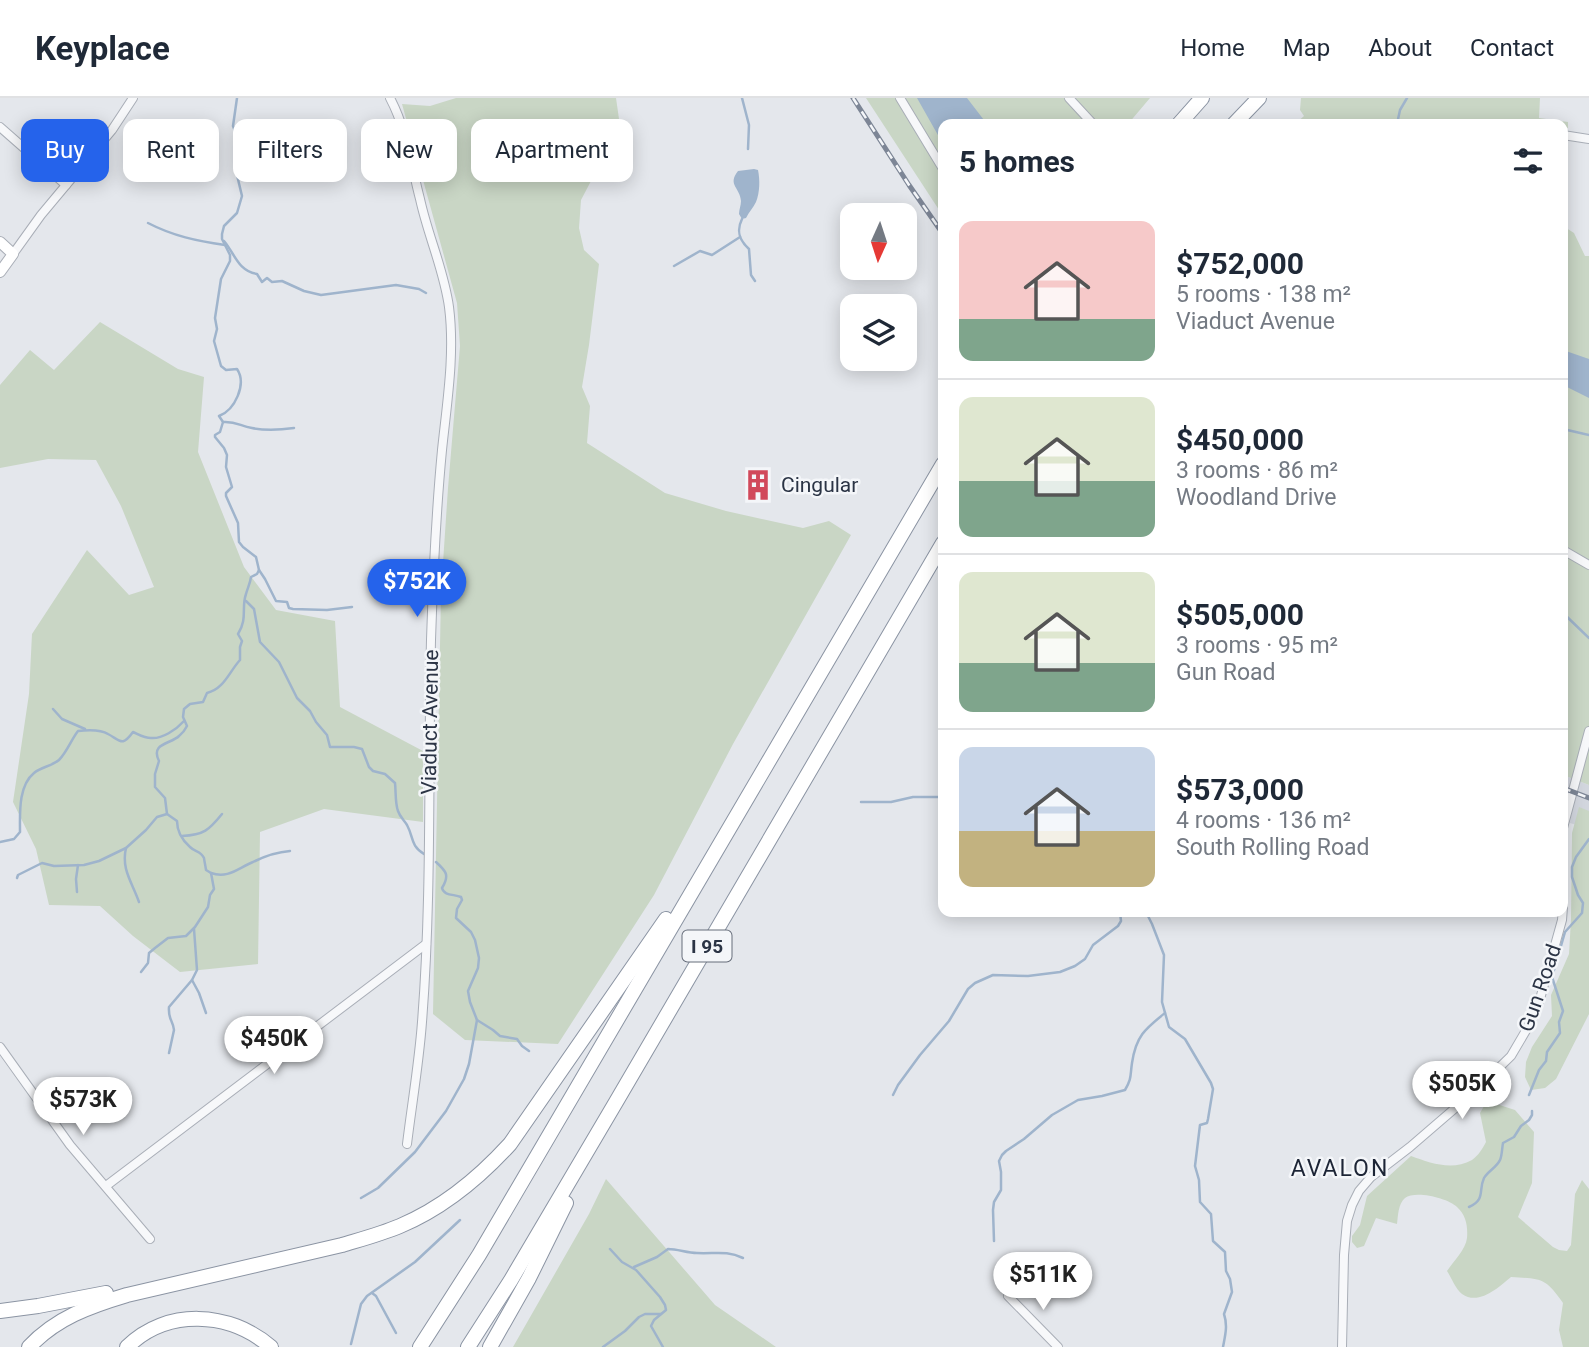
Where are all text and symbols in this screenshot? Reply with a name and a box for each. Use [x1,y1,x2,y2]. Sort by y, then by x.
text: Keyplace [35,29,170,68]
text: Home [1180,34,1245,62]
text: Map [1283,34,1330,62]
text: About [1368,34,1432,62]
text: Contact [1470,34,1554,62]
chip: Buy [21,119,109,182]
chip: Rent [123,119,219,182]
chip: Filters [233,119,347,182]
chip: New [361,119,457,182]
chip: Apartment [471,119,633,182]
icon: filters [1509,142,1547,180]
text: 5 homes [959,144,1075,179]
north arrow [840,203,917,280]
map controls [840,203,917,371]
text: $752,000 [1176,246,1304,281]
icon: home [1015,249,1099,333]
text: 5 rooms · 138 m² [1176,281,1351,308]
button: layers [840,294,917,371]
text: Viaduct Avenue [1176,308,1335,335]
text: $450,000 [1176,422,1304,457]
icon: home [1015,425,1099,509]
text: 3 rooms · 86 m² [1176,457,1338,484]
building icon: Cingular [741,468,775,502]
place label: Cingular [781,473,858,497]
text: Woodland Drive [1176,484,1336,511]
pin: $752K [368,560,466,619]
text: $752K [383,568,451,595]
text: $505,000 [1176,597,1304,632]
icon: home [1015,600,1099,684]
text: 3 rooms · 95 m² [1176,632,1338,659]
street label: Viaduct Avenue [417,649,443,795]
text: Gun Road [1176,659,1276,686]
text: $573,000 [1176,772,1304,807]
icon: home [1015,775,1099,859]
text: 4 rooms · 136 m² [1176,807,1351,834]
text: South Rolling Road [1176,834,1370,861]
road number: I 95 [682,930,732,961]
street label: Gun Road [1514,941,1566,1035]
pin: $450K [225,1016,323,1076]
text: $450K [240,1025,308,1052]
pin: $505K [1413,1062,1511,1121]
text: $505K [1428,1070,1496,1097]
pin: $573K [34,1077,132,1137]
text: $573K [49,1086,117,1113]
district label: AVALON [1291,1155,1389,1182]
pin: $511K [994,1252,1092,1312]
text: $511K [1009,1261,1077,1288]

